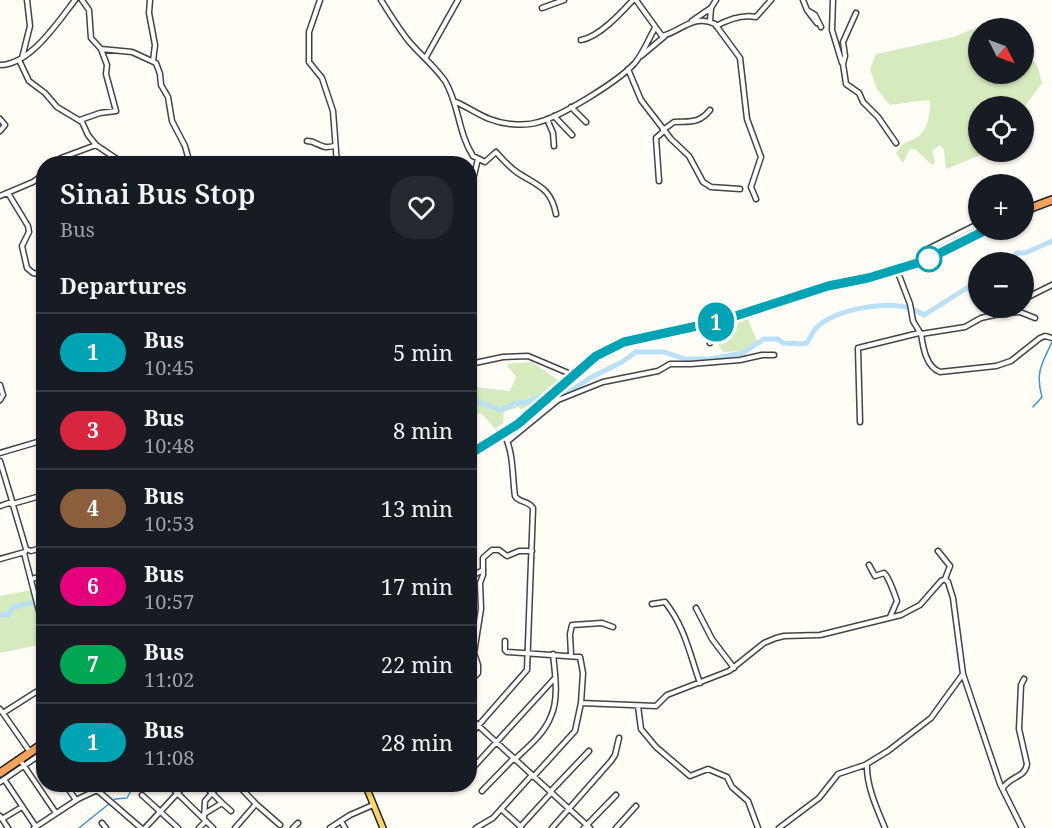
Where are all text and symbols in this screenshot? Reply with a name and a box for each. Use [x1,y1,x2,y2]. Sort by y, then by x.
north arrow [968,18,1034,84]
map controls [968,18,1034,318]
button: locate [968,96,1034,162]
text: Sinai Bus Stop [60,174,256,212]
button: + [968,174,1034,240]
button: heart [390,176,453,239]
text: Bus [60,216,95,243]
unlabelled marker [916,246,942,272]
button: − [968,252,1034,318]
text: Departures [60,270,187,300]
line badge: 1 [696,302,736,342]
text: 1 [710,308,722,336]
text: Bus [144,324,184,354]
text: 5 min [393,337,453,367]
text: 1 [87,338,99,366]
text: 10:45 [144,354,194,381]
text: Bus [144,402,184,432]
text: 8 min [393,415,453,445]
text: 3 [87,416,99,444]
text: 10:48 [144,432,194,459]
text: Bus [144,480,184,510]
text: 13 min [381,493,453,523]
text: 4 [87,494,99,522]
text: 10:53 [144,510,194,537]
text: Bus [144,558,184,588]
text: 17 min [381,571,453,601]
text: 6 [87,572,99,600]
text: 10:57 [144,588,194,615]
text: Bus [144,636,184,666]
text: 22 min [381,649,453,679]
text: 7 [87,650,99,678]
text: 11:02 [144,666,194,693]
text: Bus [144,714,184,744]
text: 28 min [381,727,453,757]
text: 1 [87,728,99,756]
text: 11:08 [144,744,194,771]

